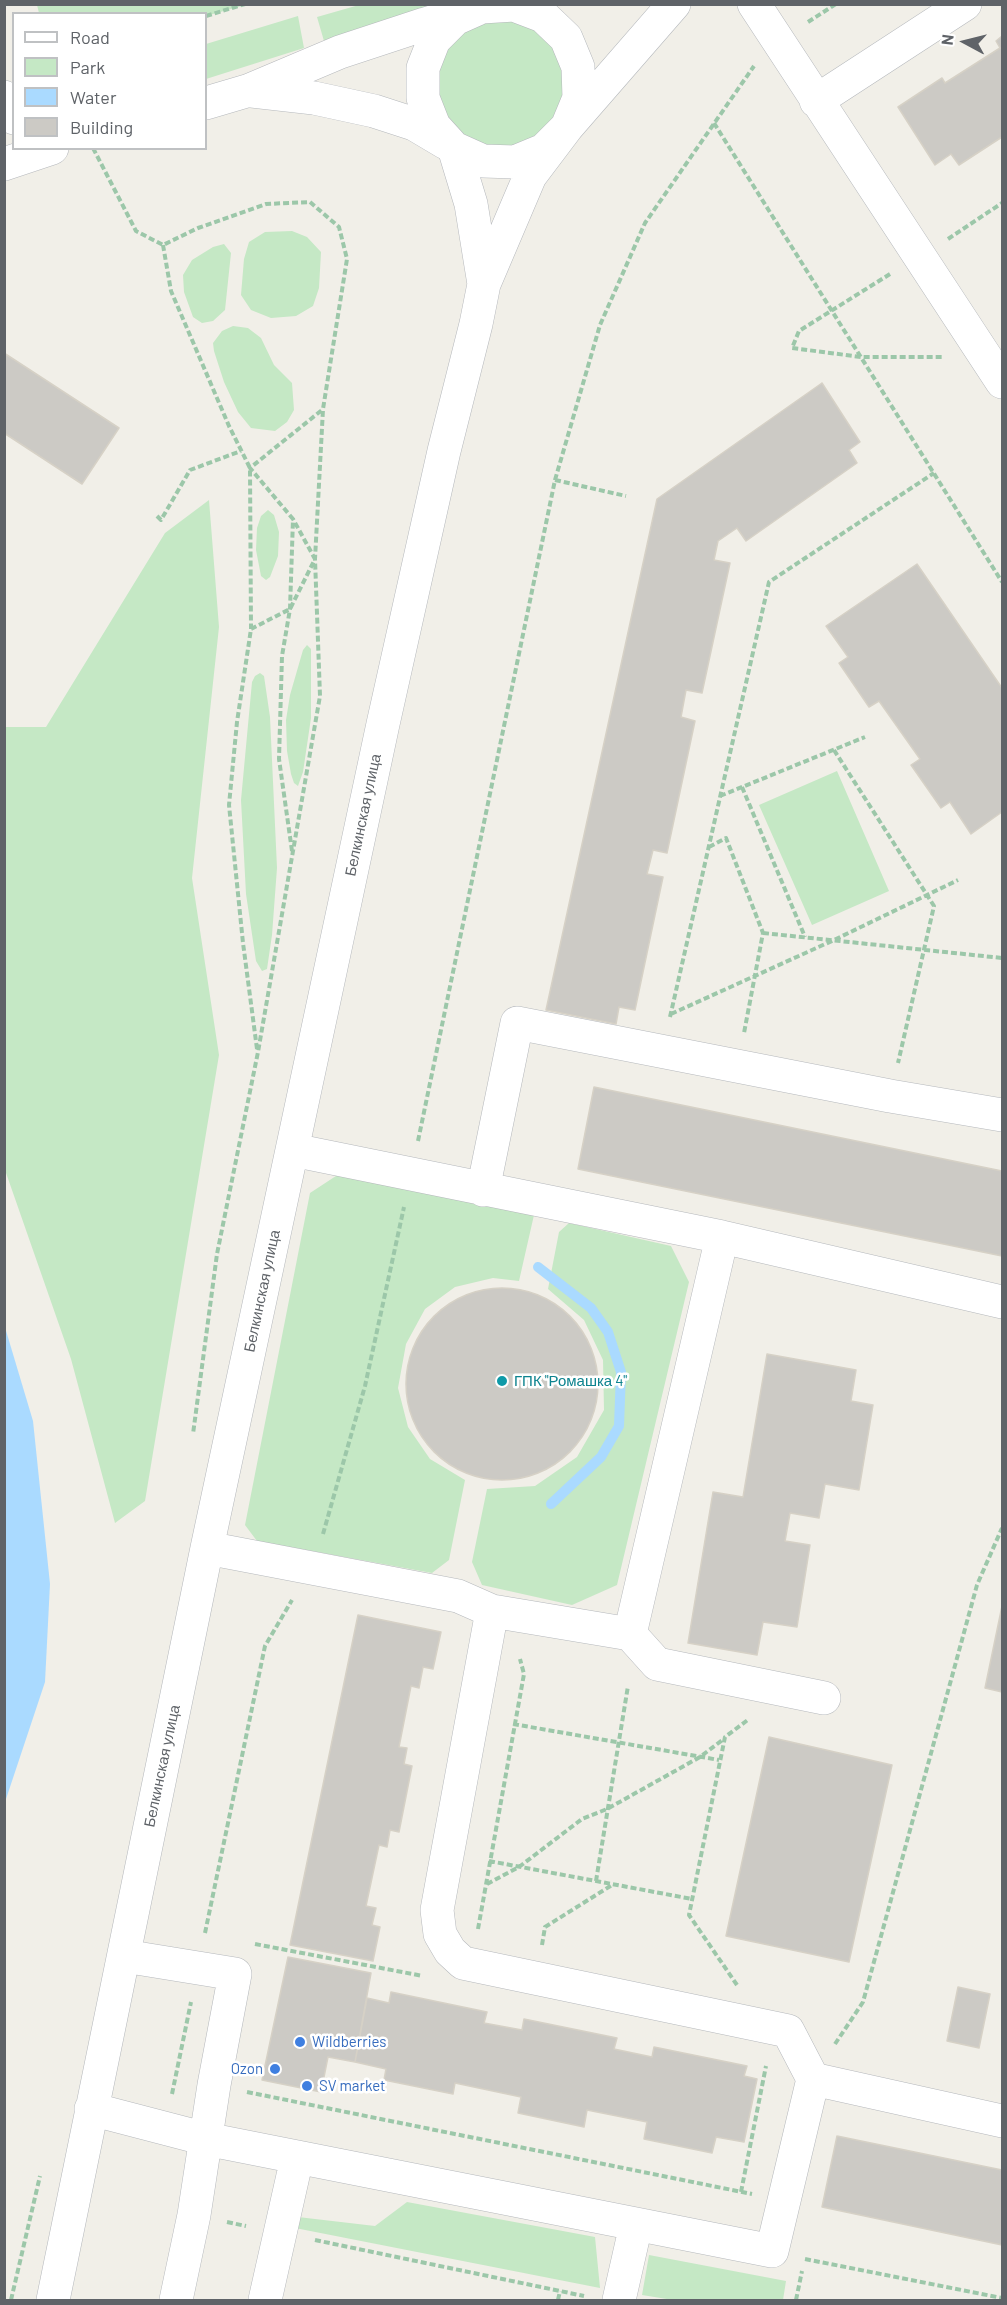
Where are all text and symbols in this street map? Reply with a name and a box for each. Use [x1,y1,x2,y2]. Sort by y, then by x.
legend [12,12,207,150]
north arrow [935,12,995,72]
text: Road [70,26,110,48]
text: N [937,33,957,46]
text: Park [70,56,105,78]
text: Water [70,86,117,108]
text: Building [70,116,133,138]
street label: Белкинская улица [341,752,385,878]
street label: Белкинская улица [240,1228,284,1354]
place label: ГПК "Ромашка 4" [514,1372,627,1390]
marker: ГПК "Ромашка 4" [495,1374,509,1388]
street label: Белкинская улица [140,1703,184,1829]
place label: Wildberries [312,2033,387,2051]
marker: Wildberries [293,2035,307,2049]
place label: Ozon [231,2060,263,2078]
marker: Ozon [268,2062,282,2076]
place label: SV market [319,2077,386,2095]
marker: SV market [300,2079,314,2093]

